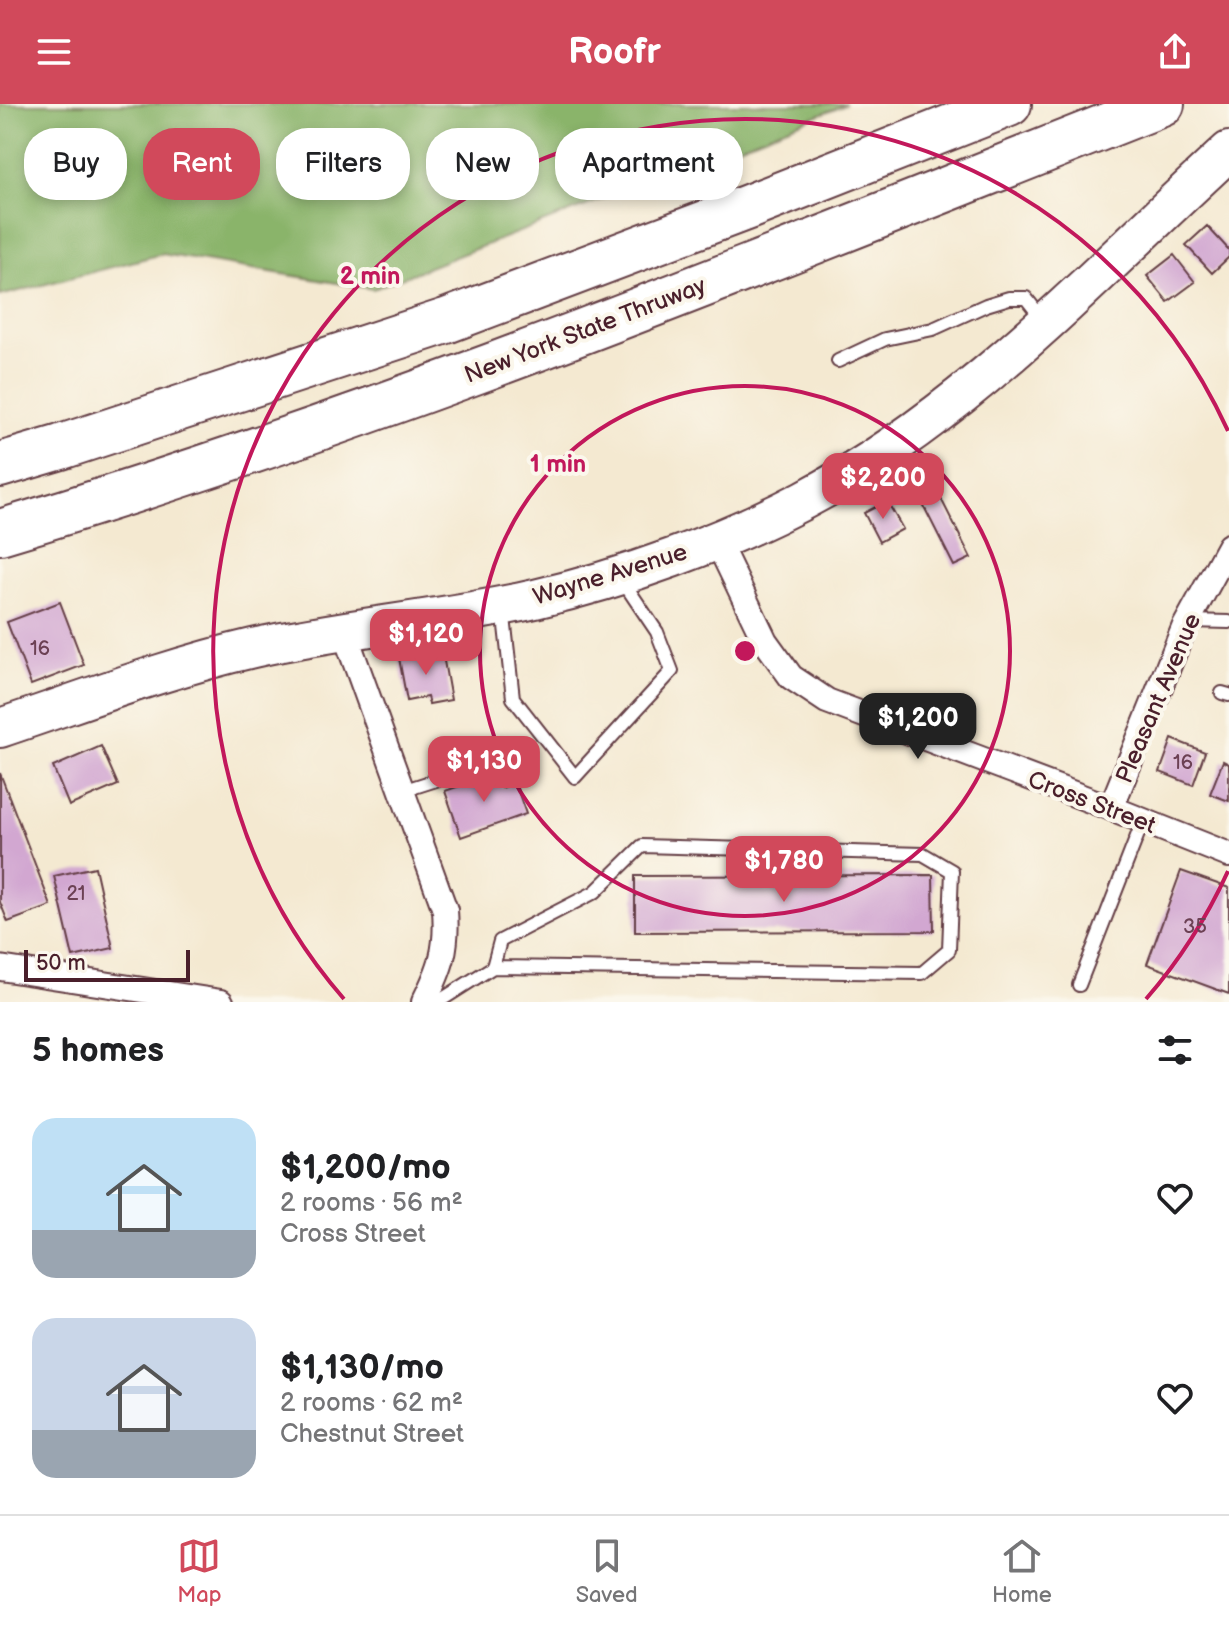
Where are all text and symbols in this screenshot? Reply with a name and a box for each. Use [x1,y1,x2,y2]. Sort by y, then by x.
icon: menu [32,30,76,74]
icon: share [1153,30,1197,74]
text: Roofr [568,31,661,74]
chip: Buy [24,128,127,200]
chip: Rent [143,128,260,200]
chip: Filters [276,128,410,200]
chip: New [426,128,539,200]
chip: Apartment [555,128,743,200]
text: 2 min [340,262,400,291]
street label: New York State Thruway [460,271,710,390]
text: 1 min [530,450,586,479]
pin: $2,200 [818,453,948,521]
text: $2,200 [840,463,926,494]
street label: Wayne Avenue [530,537,691,612]
pin: $1,120 [361,609,491,677]
street label: Pleasant Avenue [1110,609,1207,787]
text: $1,120 [388,619,464,650]
house number: 16 [30,637,50,661]
centre of rings [731,637,759,665]
pin: $1,200 [853,693,983,761]
text: $1,200 [877,703,959,734]
pin: $1,130 [419,736,549,804]
text: $1,130 [446,746,522,777]
house number: 16 [1173,751,1193,775]
street label: Cross Street [1024,765,1160,840]
pin: $1,780 [719,836,849,904]
text: $1,780 [744,846,824,877]
house number: 21 [66,882,86,906]
house number: 35 [1183,915,1207,939]
scale bar [24,946,190,982]
text: 50 m [36,950,86,977]
icon: filters [1153,1028,1197,1072]
text: 5 homes [32,1030,164,1071]
text: $1,200/mo [280,1147,451,1188]
icon: home [96,1150,192,1246]
icon: heart [1153,1176,1197,1220]
text: 2 rooms · 56 m² [280,1188,463,1219]
text: Cross Street [280,1219,426,1250]
text: $1,130/mo [280,1347,444,1388]
icon: home [96,1350,192,1446]
icon: heart [1153,1376,1197,1420]
text: 2 rooms · 62 m² [280,1388,463,1419]
text: Chestnut Street [280,1419,464,1450]
tab: Map [177,1534,221,1609]
tab: Saved [576,1534,638,1609]
tab: Home [992,1534,1052,1609]

